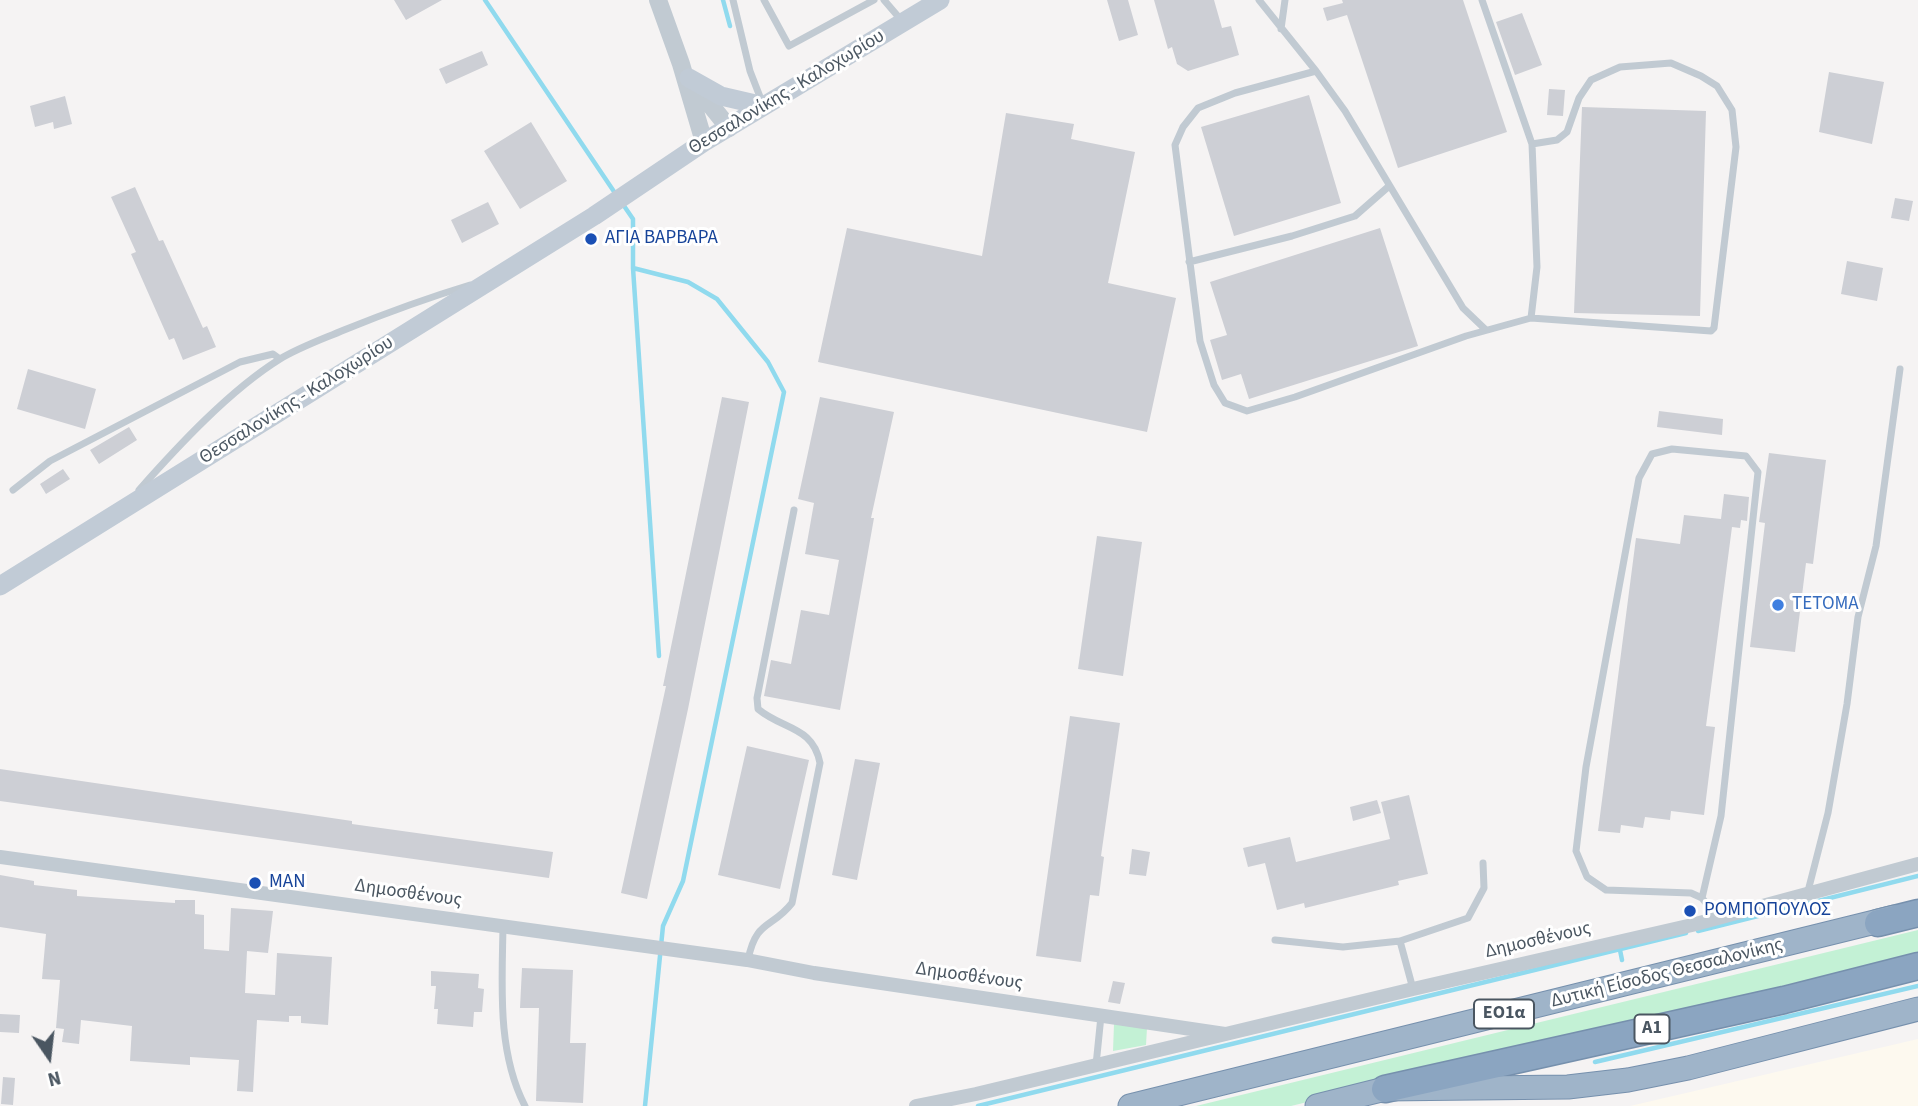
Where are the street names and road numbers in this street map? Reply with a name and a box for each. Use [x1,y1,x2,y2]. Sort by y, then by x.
street label: Θεσσαλονίκης - Καλοχωρίου [685,25,889,161]
street label: Θεσσαλονίκης - Καλοχωρίου [196,332,398,470]
street label: Δημοσθένους [353,875,463,913]
street label: Δημοσθένους [1483,918,1593,964]
street label: Δυτική Είσοδος Θεσσαλονίκης [1549,934,1785,1014]
street label: Δημοσθένους [914,958,1024,996]
road number: ΕΟ1α [1474,1000,1534,1028]
road number: Α1 [1634,1014,1670,1044]

